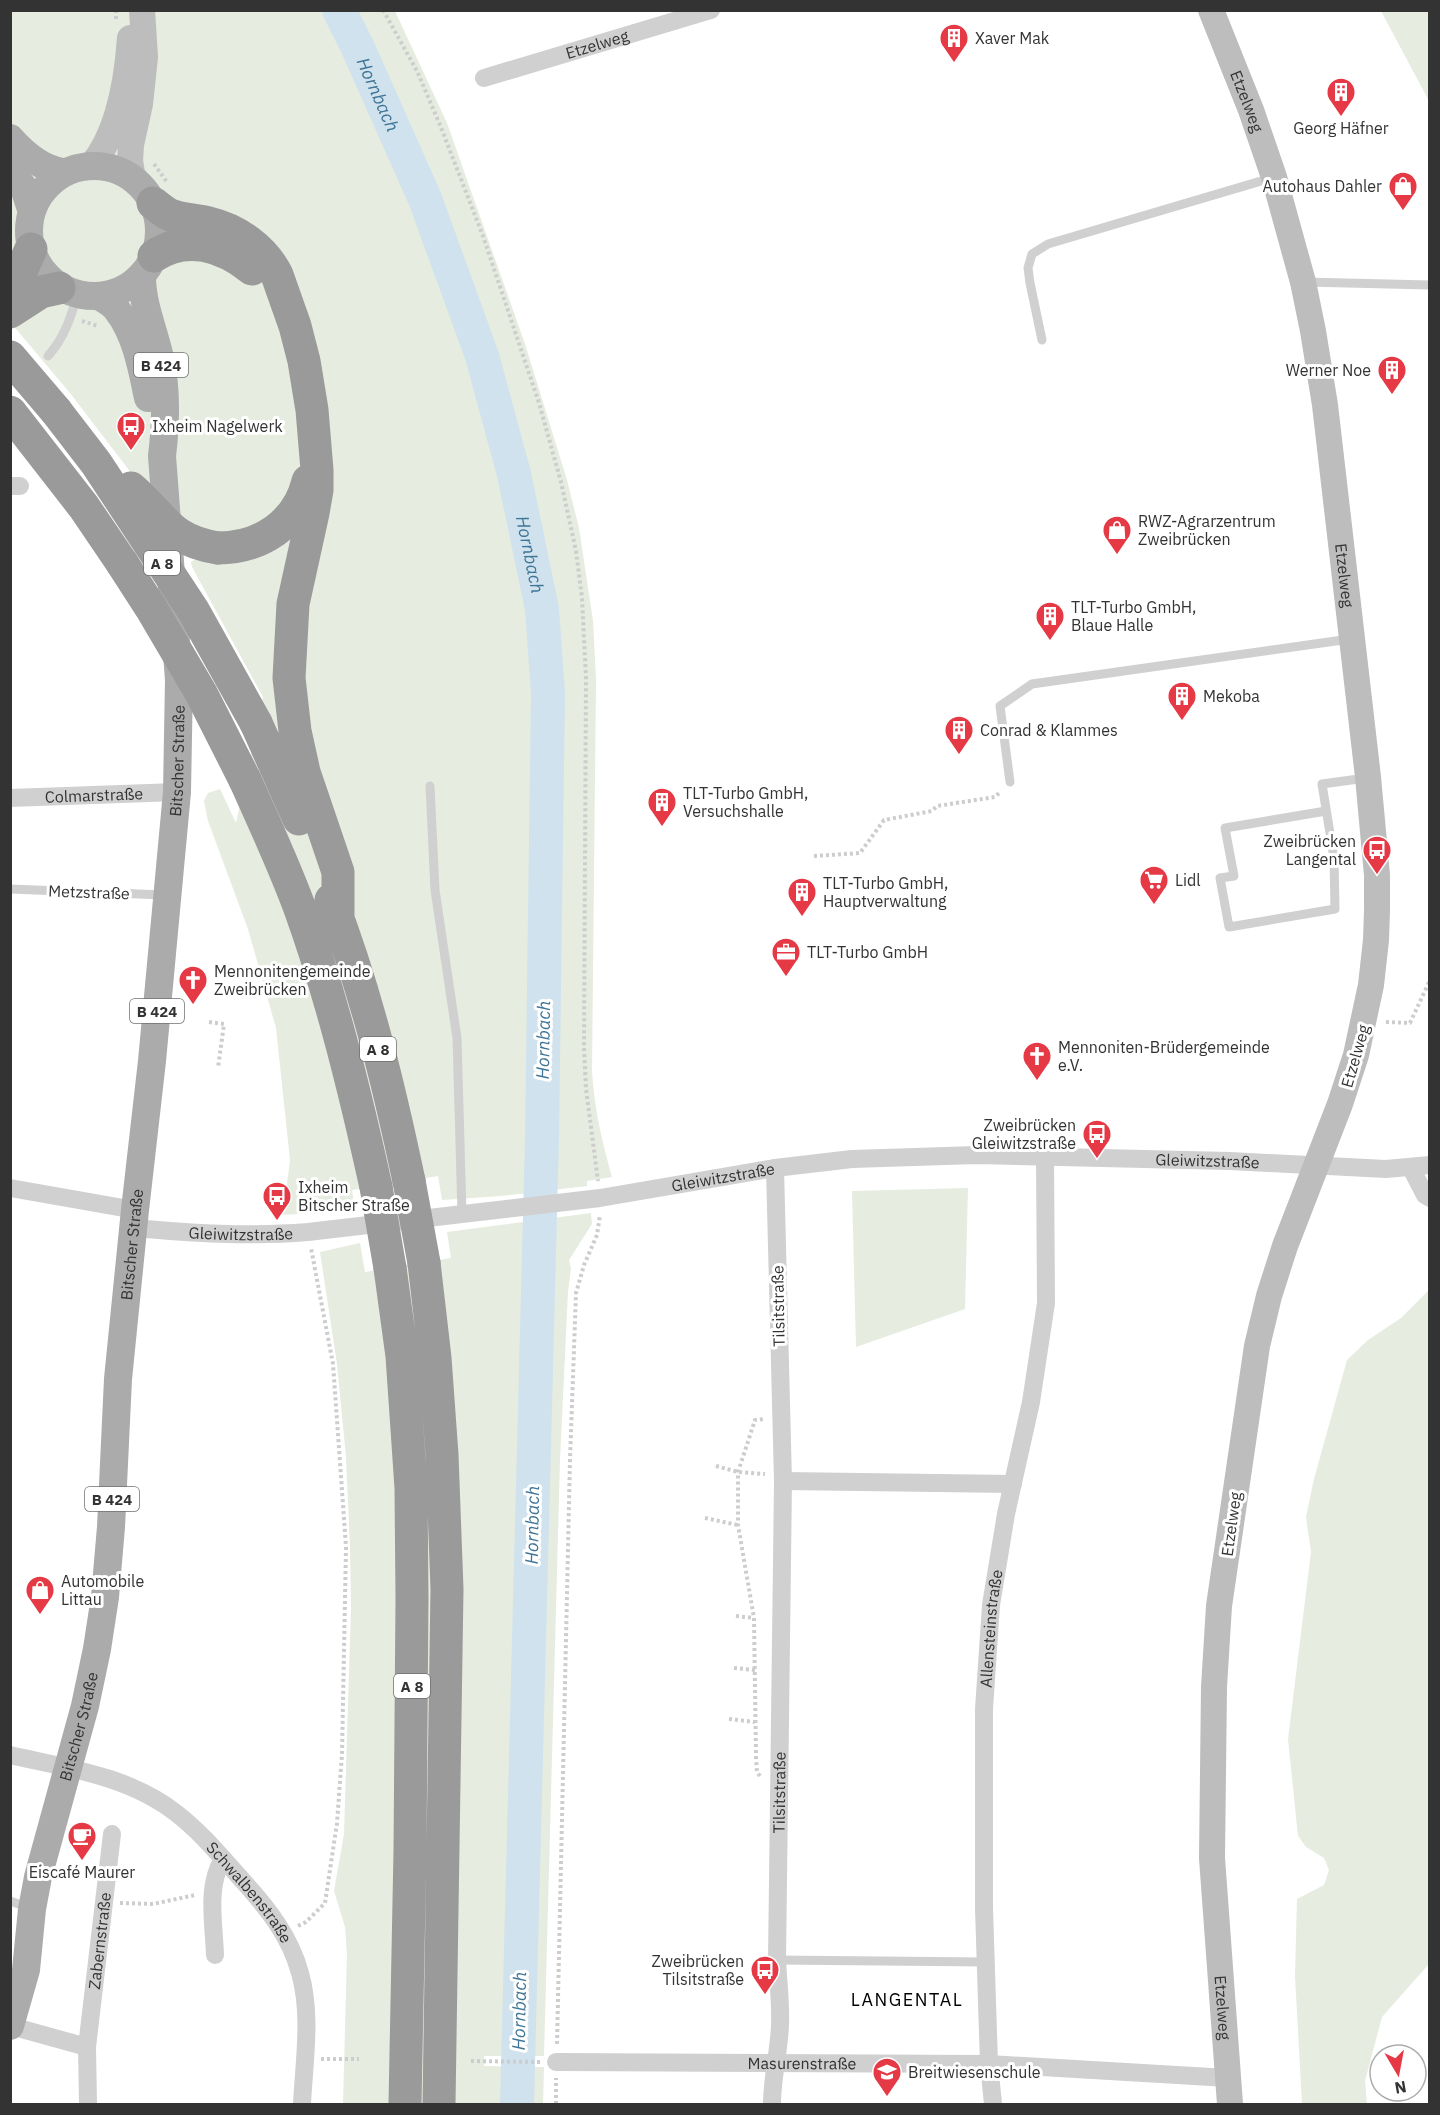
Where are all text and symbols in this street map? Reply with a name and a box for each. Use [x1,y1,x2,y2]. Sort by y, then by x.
building icon: Xaver Mak [938,22,970,64]
street label: Etzelweg [563,25,631,63]
place label: Xaver Mak [975,28,1050,48]
water label: Hornbach [352,54,405,135]
street label: Etzelweg [1226,67,1268,135]
building icon: Georg Häfner [1325,76,1357,118]
place label: Georg Häfner [1293,118,1389,138]
shop icon: Autohaus Dahler [1387,170,1419,212]
place label: Autohaus Dahler [1262,176,1382,196]
road number: B 424 [134,353,188,377]
building icon: Werner Noe [1376,354,1408,396]
place label: Werner Noe [1286,360,1371,380]
bus stop icon: Ixheim Nagelwerk [115,410,147,452]
place label: Ixheim Nagelwerk [152,416,283,436]
place label: RWZ-Agrarzentrum Zweibrücken [1138,511,1276,549]
water label: Hornbach [511,513,550,595]
shop icon: RWZ-Agrarzentrum Zweibrücken [1101,514,1133,556]
street label: Etzelweg [1331,542,1358,609]
road number: A 8 [144,551,180,575]
place label: TLT-Turbo GmbH, Blaue Halle [1071,597,1196,635]
building icon: TLT-Turbo GmbH, Blaue Halle [1034,600,1066,642]
building icon: Mekoba [1166,680,1198,722]
place label: Mekoba [1203,686,1260,706]
street label: Bitscher Straße [165,704,189,817]
building icon: Conrad & Klammes [943,714,975,756]
place label: Conrad & Klammes [980,720,1118,740]
street label: Colmarstraße [44,783,144,807]
place label: TLT-Turbo GmbH, Versuchshalle [683,783,808,821]
building icon: TLT-Turbo GmbH, Versuchshalle [646,786,678,828]
place label: Zweibrücken Langental [1263,831,1356,869]
bus stop icon: Zweibrücken Langental [1361,834,1393,876]
supermarket icon: Lidl [1138,864,1170,906]
place label: Lidl [1175,870,1201,890]
place label: TLT-Turbo GmbH, Hauptverwaltung [823,873,948,911]
building icon: TLT-Turbo GmbH, Hauptverwaltung [786,876,818,918]
street label: Metzstraße [48,881,130,903]
office icon: TLT-Turbo GmbH [770,936,802,978]
place label: TLT-Turbo GmbH [807,942,928,962]
place label: Mennonitengemeinde Zweibrücken [214,961,371,999]
church icon: Mennonitengemeinde Zweibrücken [177,964,209,1006]
road number: B 424 [130,999,184,1023]
water label: Hornbach [531,1000,555,1080]
street label: Etzelweg [1336,1022,1374,1090]
road number: A 8 [360,1037,396,1061]
place label: Mennoniten-Brüdergemeinde e.V. [1058,1037,1270,1075]
church icon: Mennoniten-Brüdergemeinde e.V. [1021,1040,1053,1082]
place label: Zweibrücken Gleiwitzstraße [972,1115,1076,1153]
bus stop icon: Zweibrücken Gleiwitzstraße [1081,1118,1113,1160]
street label: Gleiwitzstraße [1155,1149,1260,1173]
street label: Gleiwitzstraße [670,1158,776,1196]
place label: Ixheim Bitscher Straße [298,1177,410,1215]
bus stop icon: Ixheim Bitscher Straße [261,1180,293,1222]
street label: Bitscher Straße [116,1187,147,1301]
street label: Gleiwitzstraße [188,1222,294,1244]
street label: Tilsitstraße [767,1265,789,1347]
water label: Hornbach [520,1485,544,1565]
road number: B 424 [85,1487,139,1511]
street label: Etzelweg [1217,1490,1245,1557]
street label: Allensteinstraße [975,1568,1007,1688]
place label: Automobile Littau [61,1571,144,1609]
shop icon: Automobile Littau [24,1574,56,1616]
street label: Bitscher Straße [55,1670,102,1783]
road number: A 8 [394,1674,430,1698]
street label: Tilsitstraße [769,1751,790,1834]
cafe icon: Eiscafé Maurer [66,1820,98,1862]
street label: Schwalbenstraße [202,1837,297,1947]
place label: Eiscafé Maurer [29,1862,135,1882]
street label: Zabernstraße [84,1891,115,1990]
place label: Zweibrücken Tilsitstraße [651,1951,744,1989]
bus stop icon: Zweibrücken Tilsitstraße [749,1954,781,1996]
water label: Hornbach [507,1971,531,2051]
street label: Etzelweg [1211,1975,1235,2041]
district label: LANGENTAL [851,1988,963,2011]
north arrow [1368,2043,1428,2103]
street label: Masurenstraße [748,2053,857,2073]
school or university icon: Breitwiesenschule [871,2056,903,2098]
place label: Breitwiesenschule [908,2062,1041,2082]
text: N [1393,2077,1408,2099]

